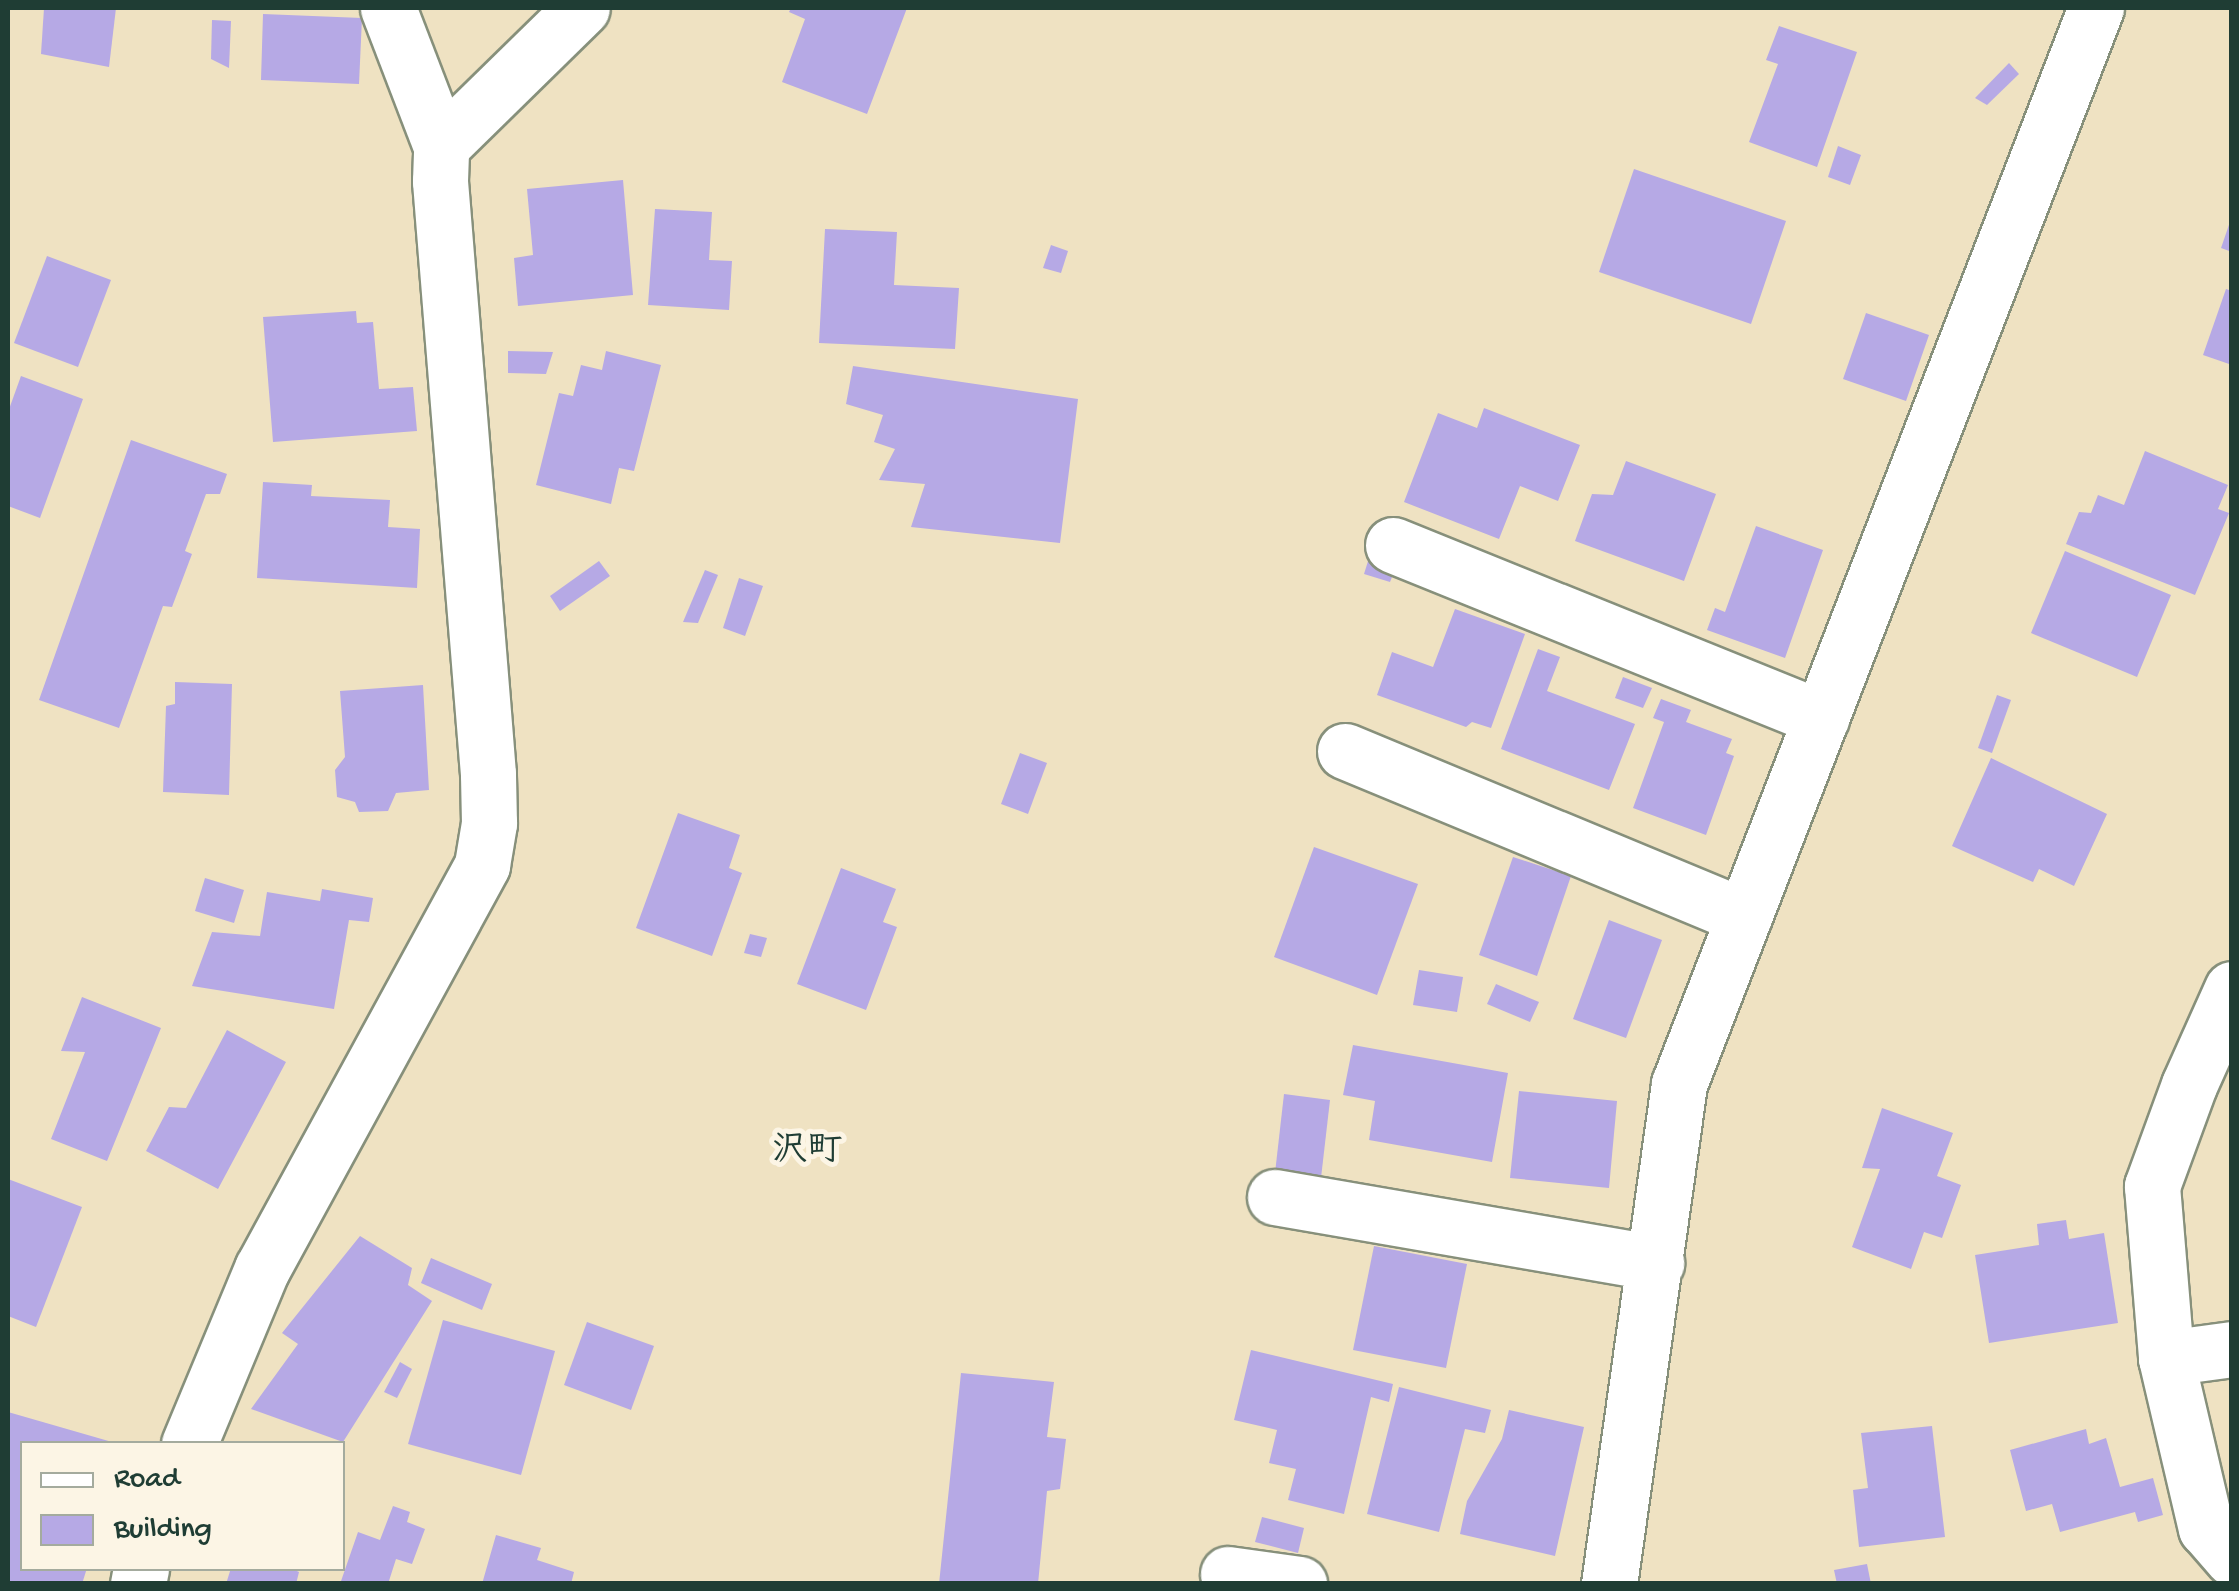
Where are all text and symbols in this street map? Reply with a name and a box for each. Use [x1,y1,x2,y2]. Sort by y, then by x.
district label: 沢町 [772,1132,842,1174]
legend [20,1441,345,1571]
text: Road [114,1463,180,1498]
text: Building [114,1513,212,1548]

